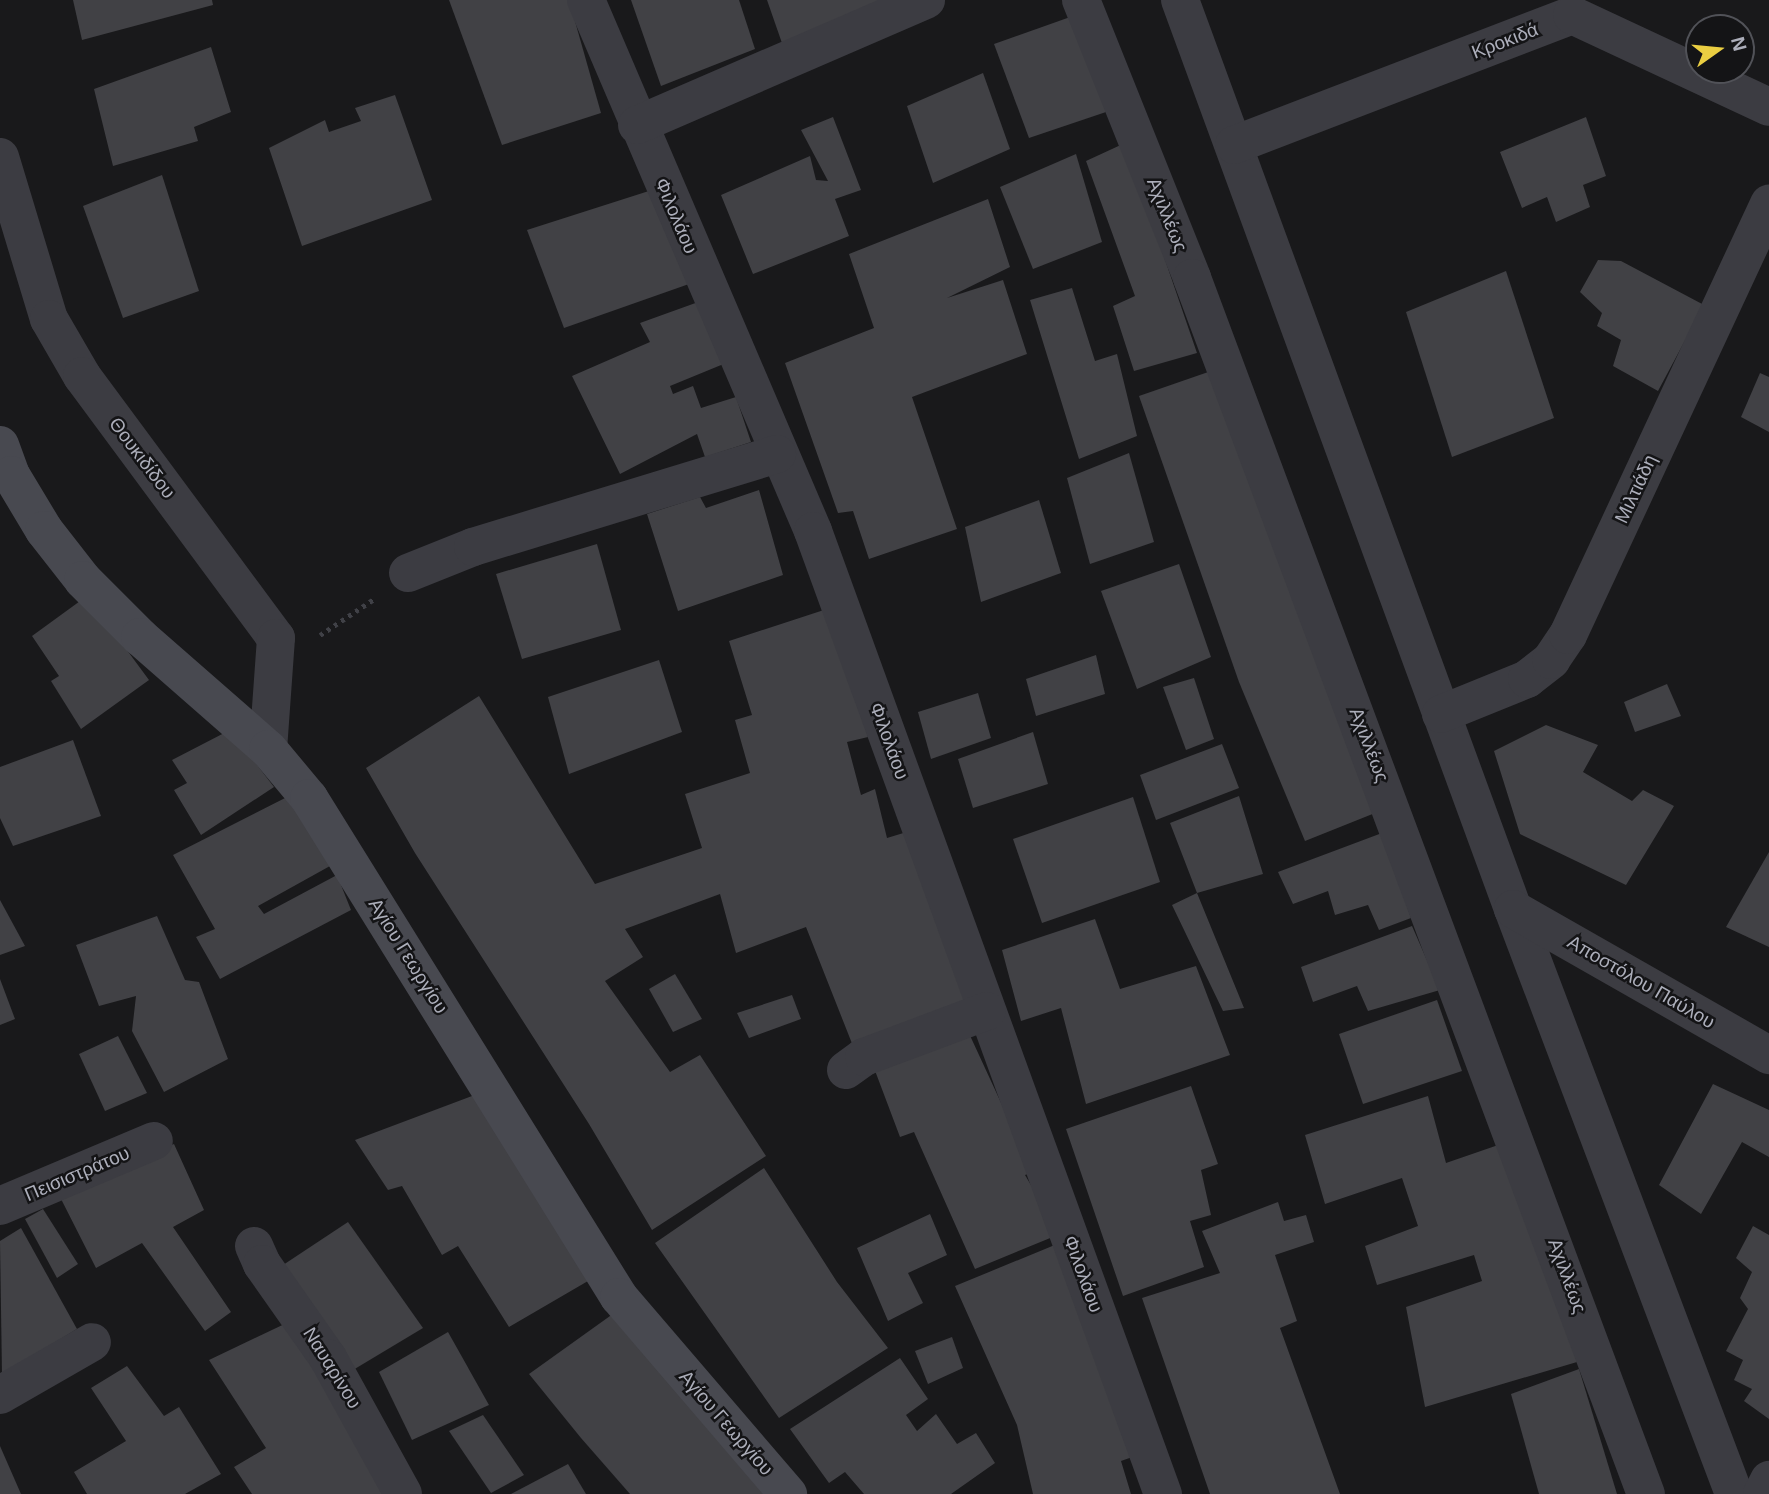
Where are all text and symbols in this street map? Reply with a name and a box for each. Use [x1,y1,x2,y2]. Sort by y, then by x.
north arrow [1685,14,1755,84]
street label: Κροκιδά [1469,18,1541,64]
text: N [1727,35,1751,53]
street label: Φιλολάου [650,175,702,257]
street label: Αχιλλέως [1142,175,1192,255]
street label: Θουκιδίδου [104,413,180,503]
street label: Μιλτιάδη [1610,451,1662,527]
street label: Φιλολάου [865,700,913,782]
street label: Αχιλλέως [1344,705,1394,785]
street label: Αγίου Γεωργίου [363,894,453,1018]
street label: Αποστόλου Παύλου [1563,931,1719,1033]
street label: Πεισιστράτου [21,1142,133,1206]
street label: Φιλολάου [1059,1233,1107,1315]
street label: Αχιλλέως [1543,1235,1591,1317]
street label: Ναυαρίνου [298,1323,366,1413]
street label: Αγίου Γεωργίου [674,1366,778,1480]

